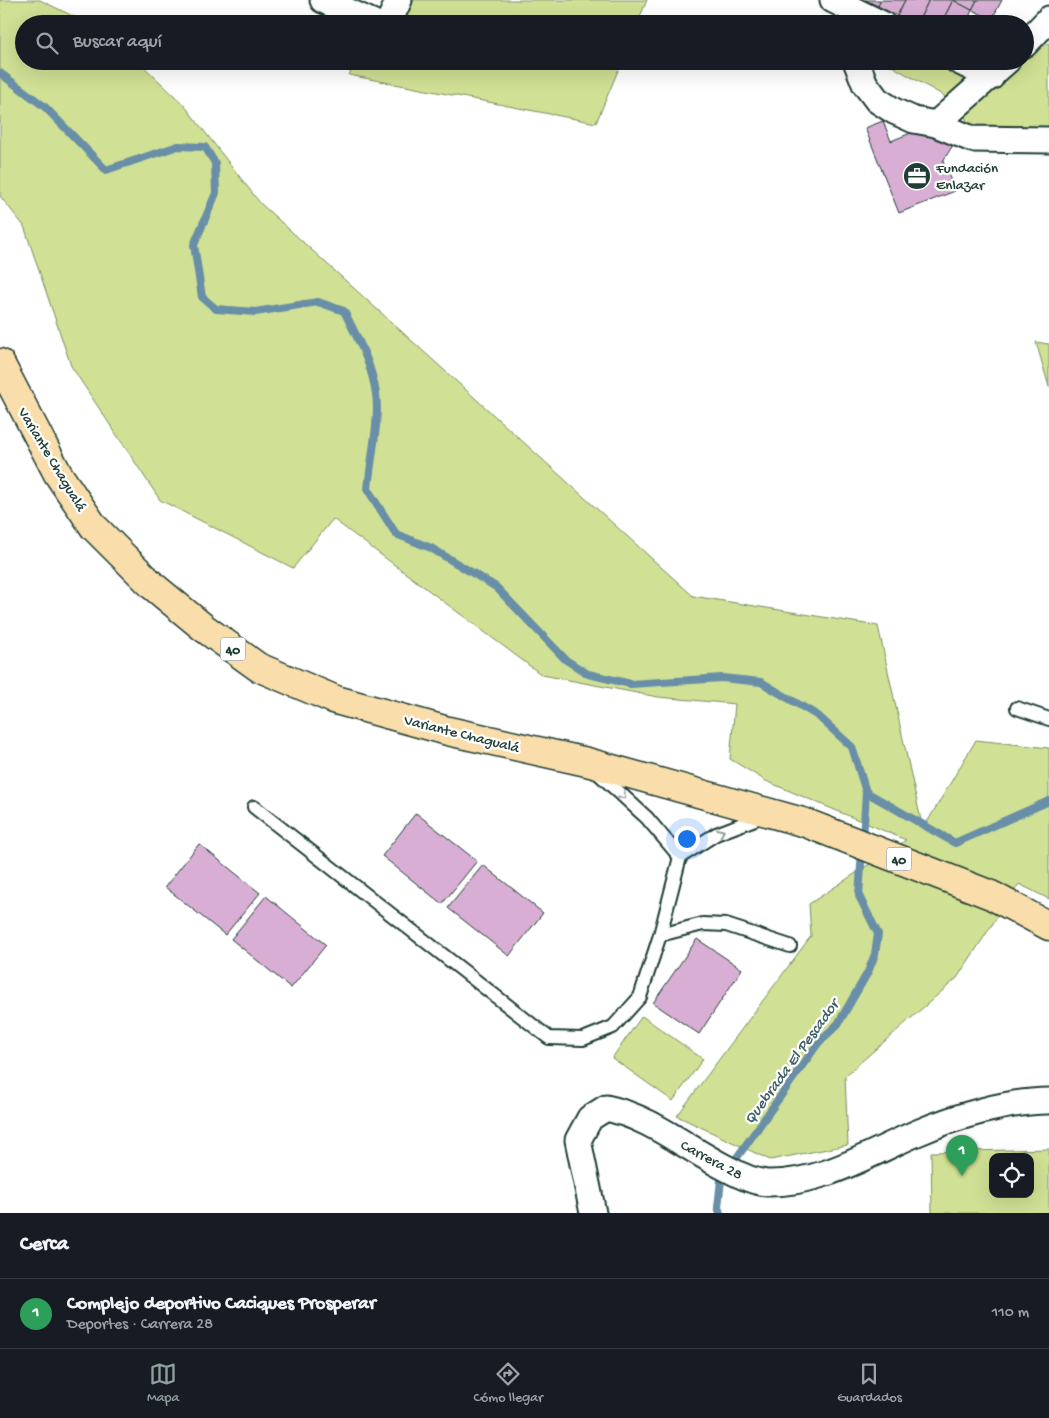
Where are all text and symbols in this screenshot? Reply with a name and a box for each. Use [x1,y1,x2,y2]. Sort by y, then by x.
search box [15,15,1034,70]
icon: search [33,29,61,57]
text: Buscar aquí [73,31,162,54]
place label: Fundación Enlazar [935,160,998,195]
office icon: Fundación Enlazar [902,161,932,191]
street label: Variante Chagualá [13,404,90,516]
road number: 40 [220,638,246,661]
street label: Variante Chagualá [401,712,522,758]
one-way arrow [617,790,626,799]
your location [674,826,700,852]
one-way arrow [717,827,725,837]
road number: 40 [886,848,912,871]
water label: Quebrada El Pescador [741,994,846,1129]
pin: 1 [946,1135,978,1176]
street label: Carrera 28 [677,1137,745,1185]
map controls [989,1153,1034,1198]
button: locate [989,1153,1034,1198]
text: Cerca [20,1233,68,1258]
text: Complejo deportivo Caciques Prosperar [67,1293,376,1316]
text: 1 [33,1304,39,1323]
text: 110 m [992,1304,1029,1323]
text: Deportes · Carrera 28 [67,1316,213,1335]
tab: Mapa [147,1360,179,1407]
tab: Cómo llegar [473,1360,543,1407]
tab: Guardados [837,1360,902,1407]

